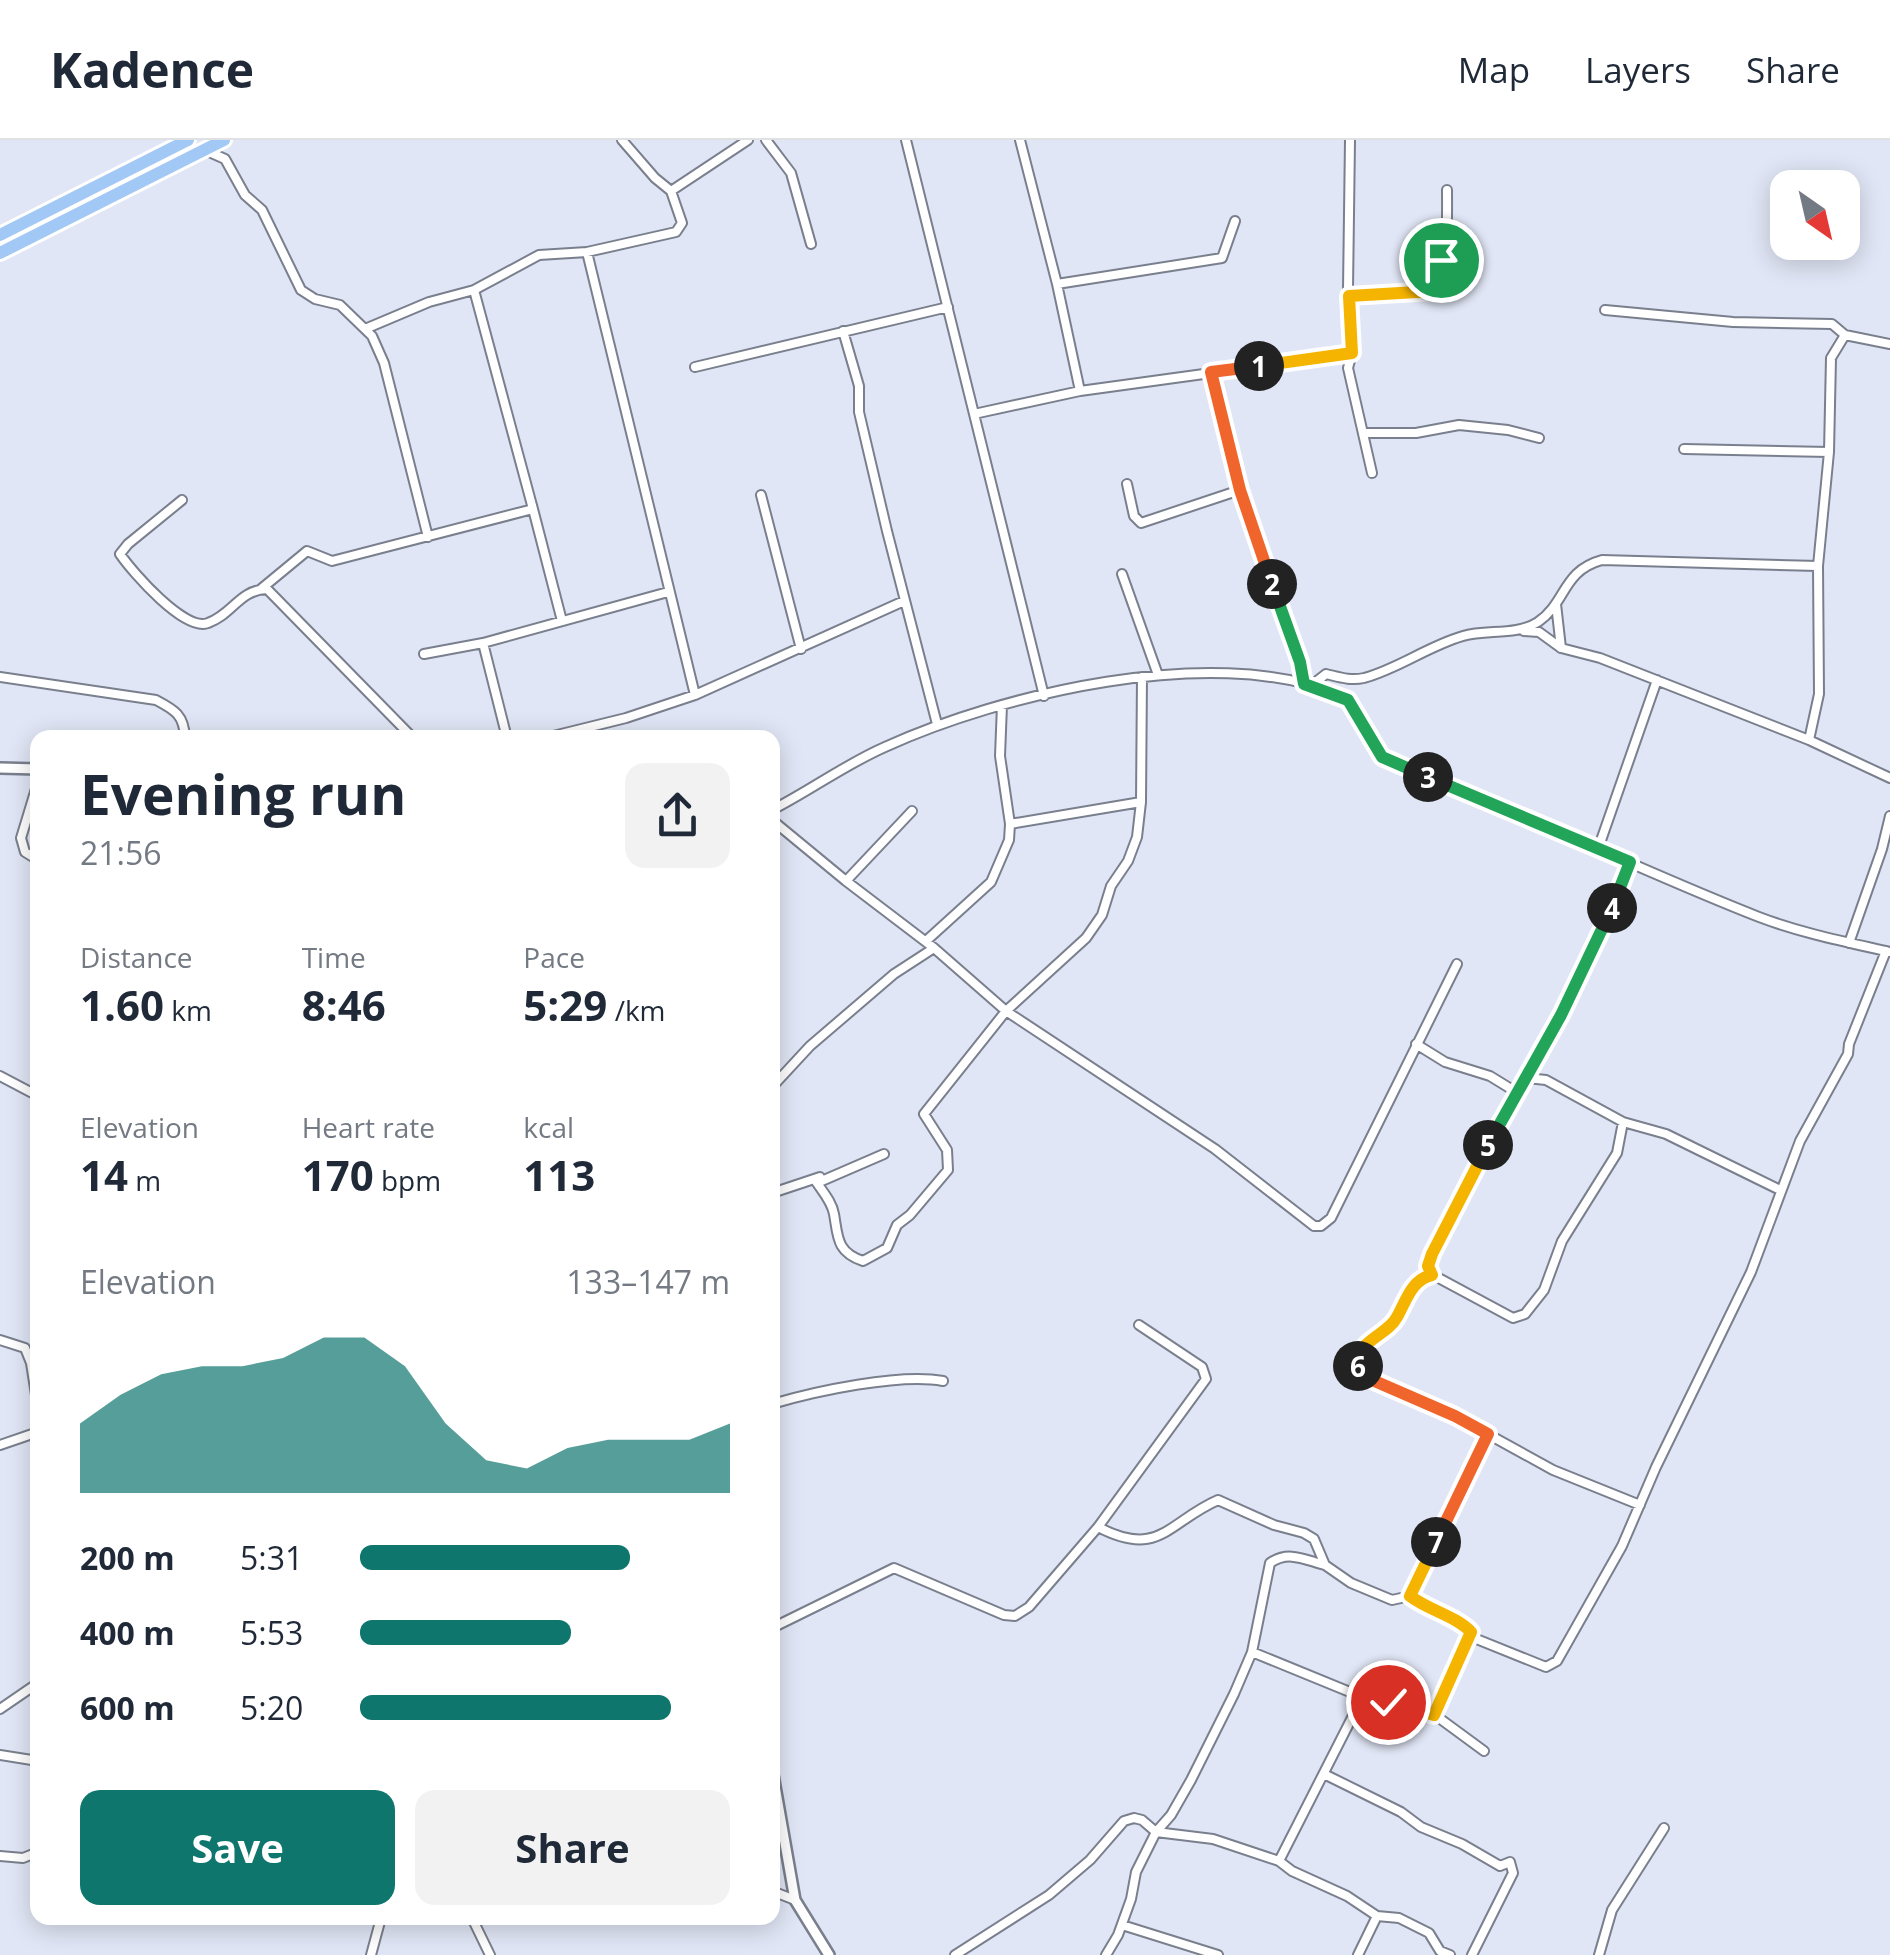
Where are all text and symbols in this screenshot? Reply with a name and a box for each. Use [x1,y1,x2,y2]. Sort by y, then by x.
text: Kadence [50,37,254,102]
text: Map [1458,46,1530,93]
text: Layers [1585,46,1691,93]
text: Share [1746,46,1840,93]
north arrow [1770,170,1860,260]
map controls [1770,170,1860,260]
pin [1399,218,1484,303]
icon: arrive [1414,233,1469,288]
pin: 1 [1234,341,1284,391]
text: 1 [1251,347,1267,385]
pin: 2 [1247,559,1297,609]
text: 2 [1264,565,1280,603]
pin: 3 [1403,752,1453,802]
text: Evening run [80,756,406,831]
text: 3 [1420,758,1436,796]
button: share [625,763,730,868]
text: 21:56 [80,831,162,874]
pin: 4 [1587,883,1637,933]
text: 4 [1604,889,1620,927]
text: Distance [80,938,193,976]
text: Time [302,938,366,976]
text: Pace [523,938,585,976]
text: 1.60 [80,976,164,1033]
text: 8:46 [302,976,386,1033]
text: 5:29 [523,976,607,1033]
text: km [164,991,212,1029]
text: /km [607,991,666,1029]
text: Elevation [80,1108,199,1146]
text: Heart rate [302,1108,435,1146]
text: kcal [523,1108,574,1146]
pin: 5 [1463,1120,1513,1170]
text: 5 [1480,1126,1496,1164]
text: 14 [80,1146,128,1203]
text: 170 [302,1146,374,1203]
text: 113 [523,1146,595,1203]
text: m [128,1161,161,1199]
text: bpm [374,1161,441,1199]
text: Elevation [80,1260,216,1303]
text: 133–147 m [566,1260,730,1303]
pin: 6 [1333,1341,1383,1391]
text: 6 [1350,1347,1366,1385]
pin: 7 [1411,1517,1461,1567]
text: 7 [1428,1523,1444,1561]
text: 200 m [80,1536,175,1579]
text: 5:31 [240,1536,303,1579]
text: 400 m [80,1611,175,1654]
text: 5:53 [240,1611,303,1654]
pin [1346,1660,1431,1745]
icon: check [1361,1675,1416,1730]
text: 600 m [80,1686,175,1729]
text: 5:20 [240,1686,303,1729]
button: Save [80,1790,395,1905]
button: Share [415,1790,730,1905]

